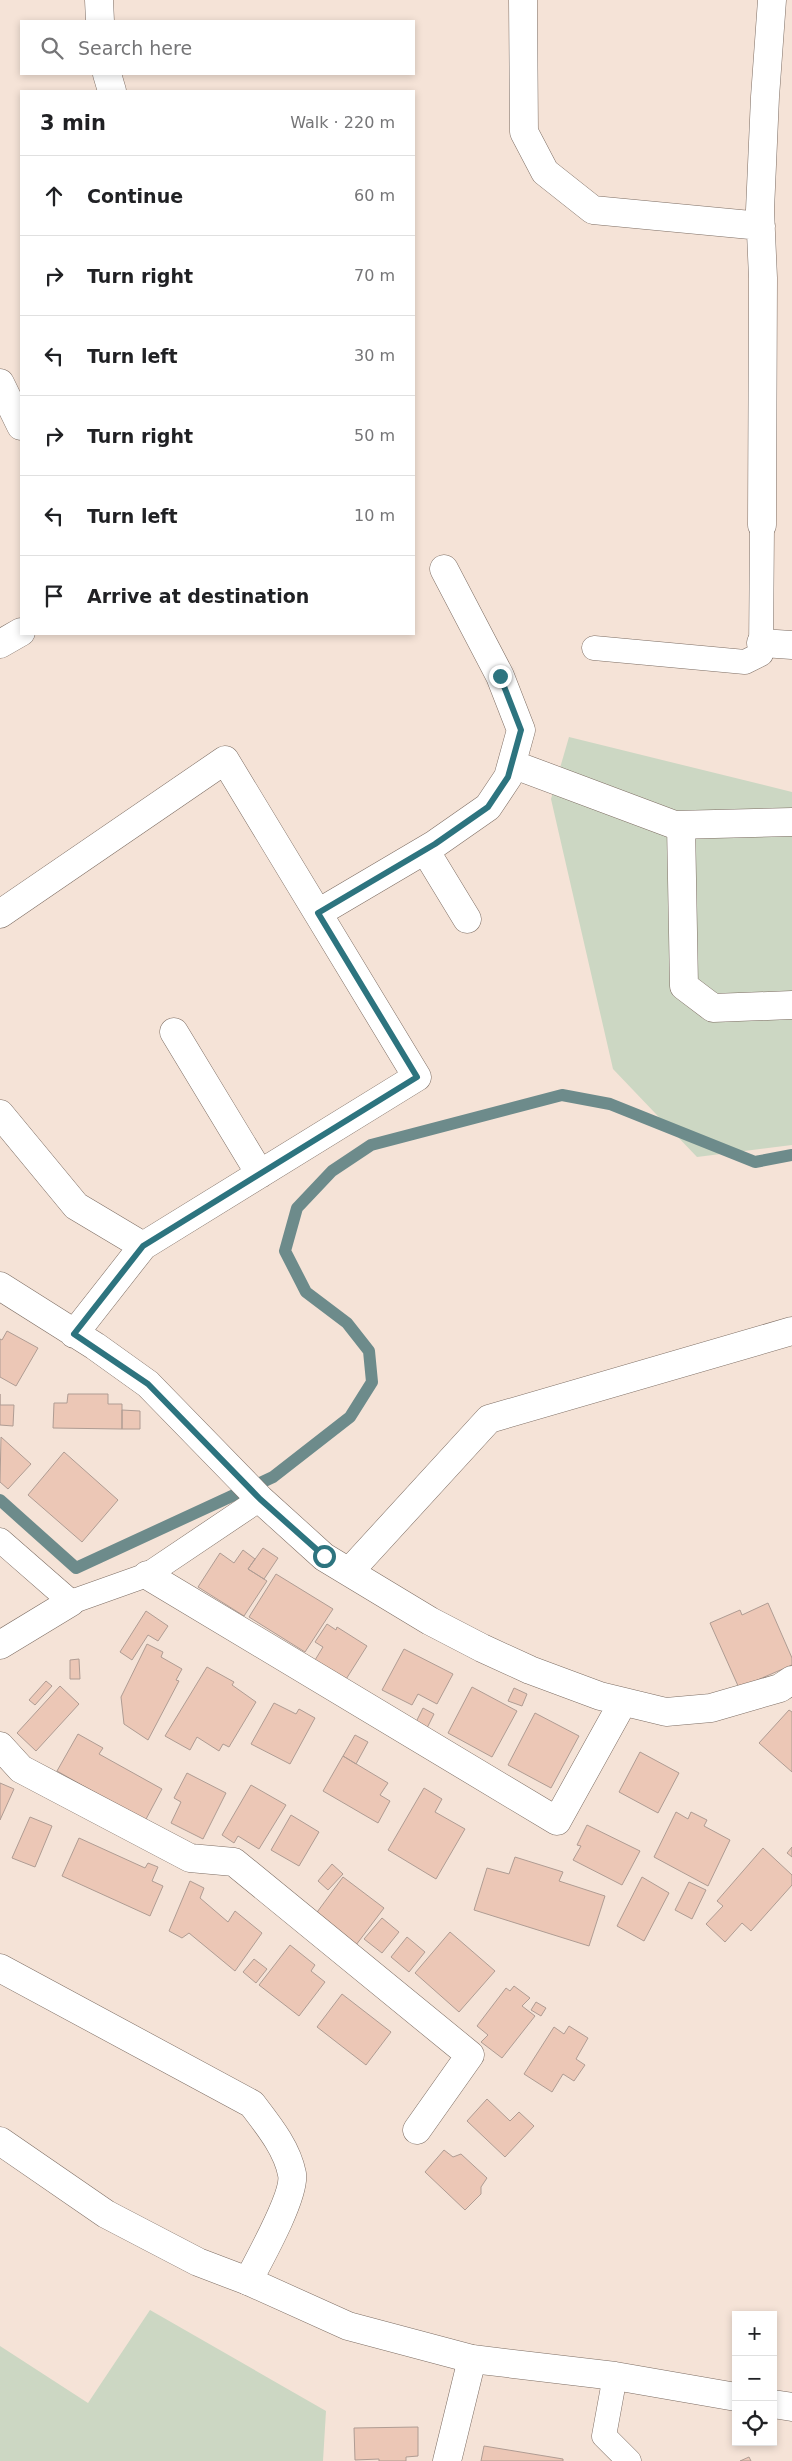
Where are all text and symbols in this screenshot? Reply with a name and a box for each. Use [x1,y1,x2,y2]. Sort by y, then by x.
search box [20,20,415,75]
icon: search [38,34,66,62]
text: Search here [78,37,192,59]
text: 3 min [40,111,106,135]
text: Walk · 220 m [290,113,395,132]
icon: ahead [40,182,68,210]
text: Continue [87,185,183,207]
text: 60 m [354,186,395,205]
icon: right [40,262,68,290]
text: Turn right [87,265,193,287]
text: 70 m [354,266,395,285]
icon: left [40,342,68,370]
text: Turn left [87,345,178,367]
text: 30 m [354,346,395,365]
icon: right [40,422,68,450]
text: Turn right [87,425,193,447]
text: 50 m [354,426,395,445]
icon: left [40,502,68,530]
text: Turn left [87,505,178,527]
text: 10 m [354,506,395,525]
icon: arrive [40,582,68,610]
text: Arrive at destination [87,585,309,607]
route end [489,665,512,688]
route start [313,1545,336,1568]
map controls [732,2311,777,2446]
button: + [732,2311,777,2356]
button: − [732,2356,777,2401]
button: locate [732,2401,777,2446]

